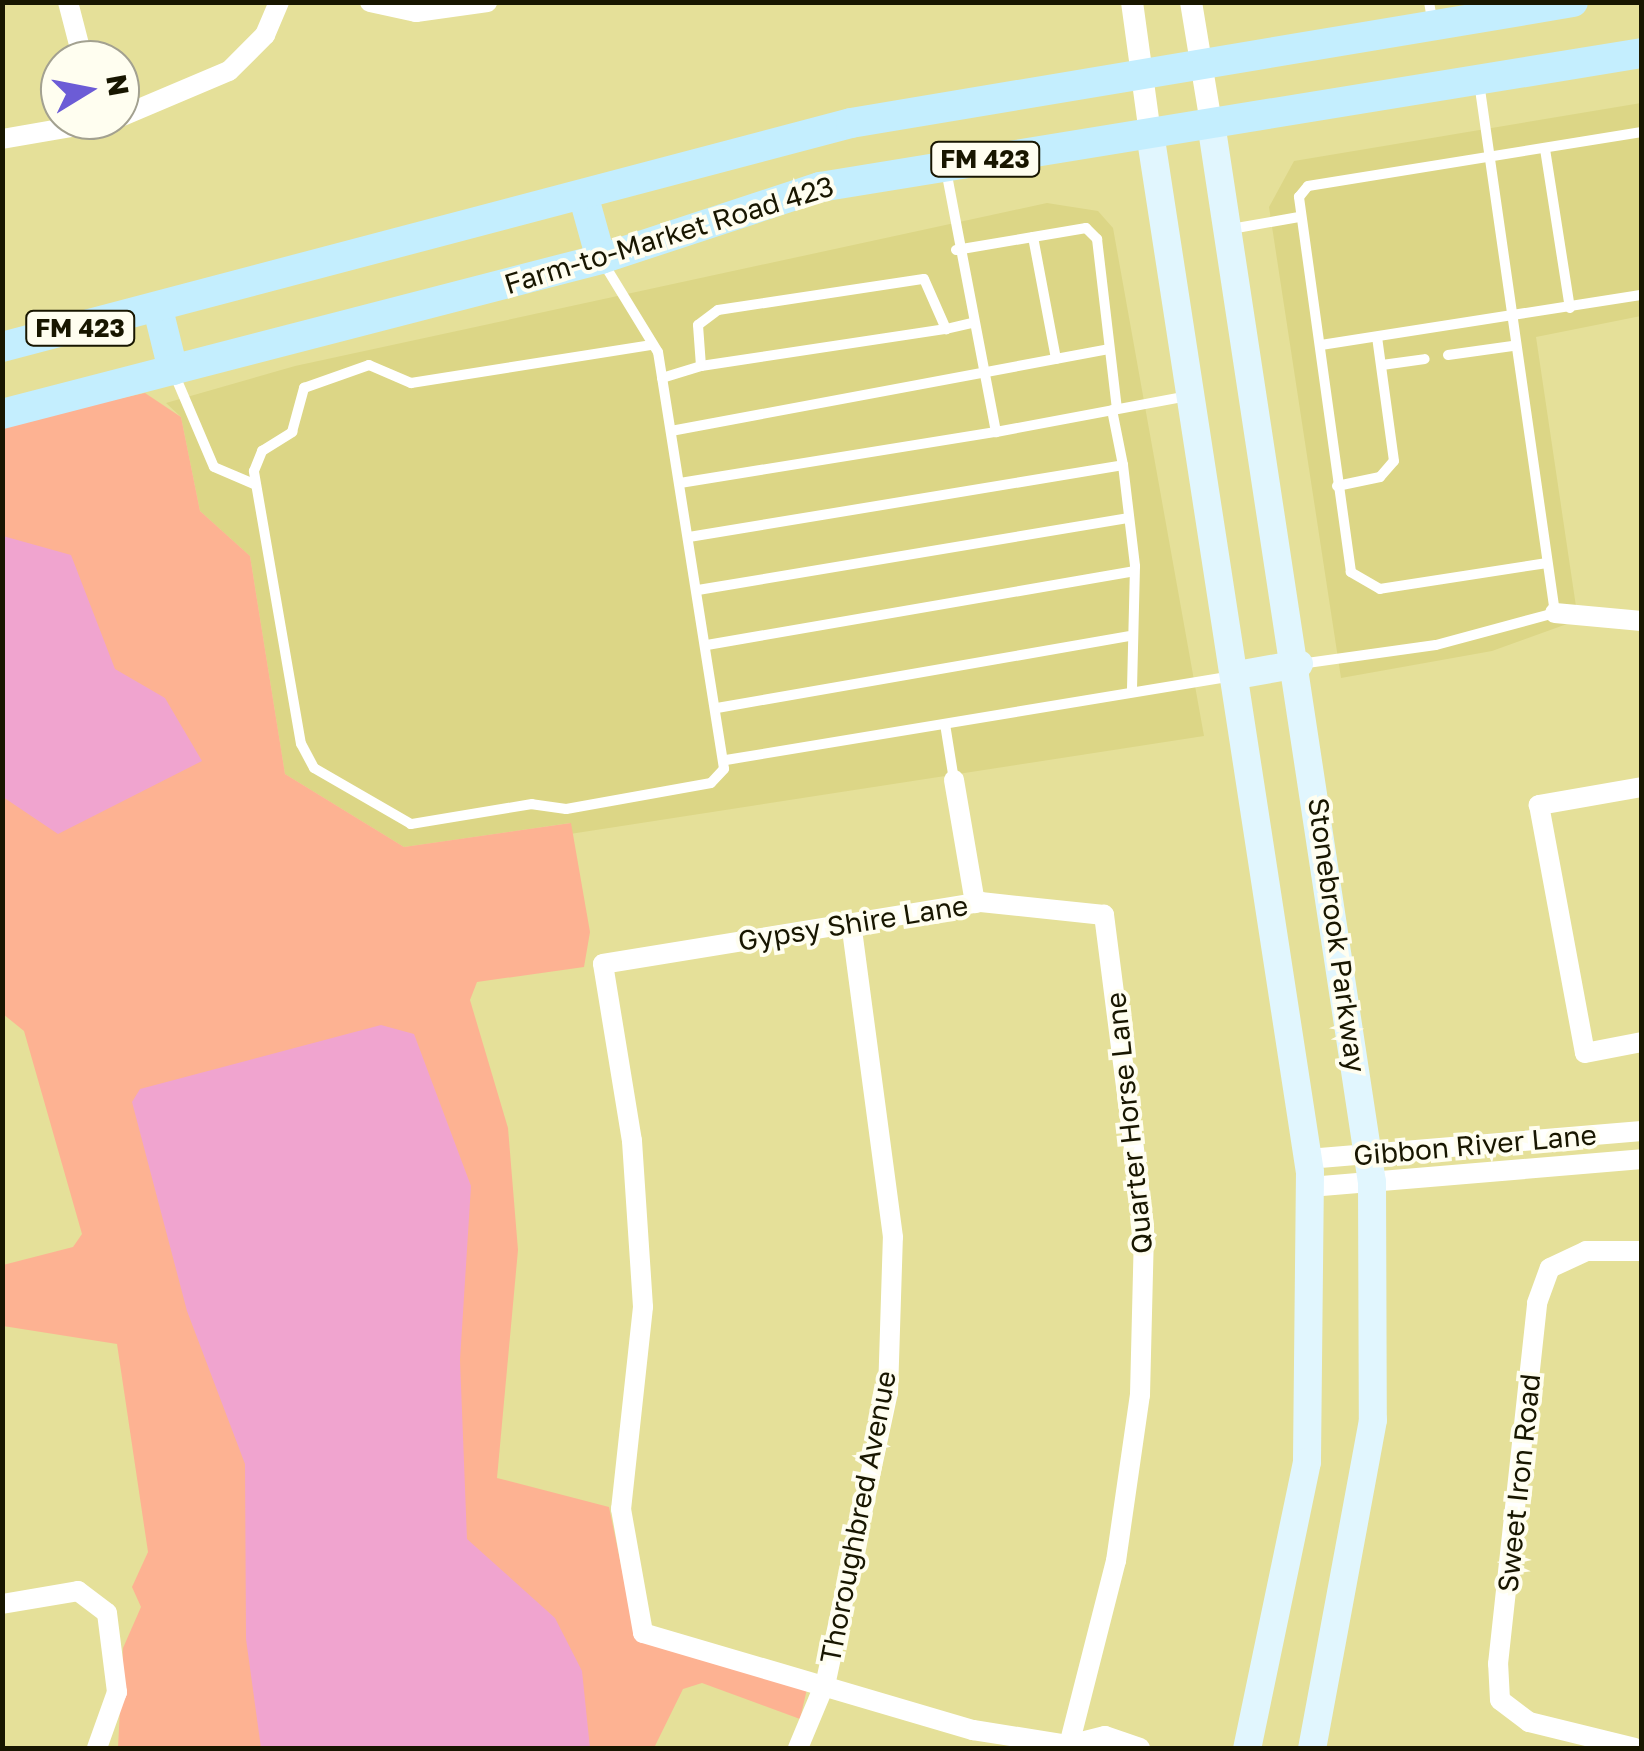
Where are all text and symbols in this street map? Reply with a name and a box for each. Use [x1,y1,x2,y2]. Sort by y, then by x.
north arrow [40,40,140,140]
text: N [100,72,136,98]
road number: FM 423 [930,139,1040,179]
street label: Farm-to-Market Road 423 [500,169,838,301]
road number: FM 423 [25,308,135,348]
street label: Stonebrook Parkway [1301,795,1373,1075]
street label: Gypsy Shire Lane [736,888,970,958]
street label: Quarter Horse Lane [1099,991,1159,1255]
street label: Gibbon River Lane [1352,1118,1598,1172]
street label: Thoroughbred Avenue [813,1368,903,1666]
street label: Sweet Iron Road [1491,1372,1547,1594]

